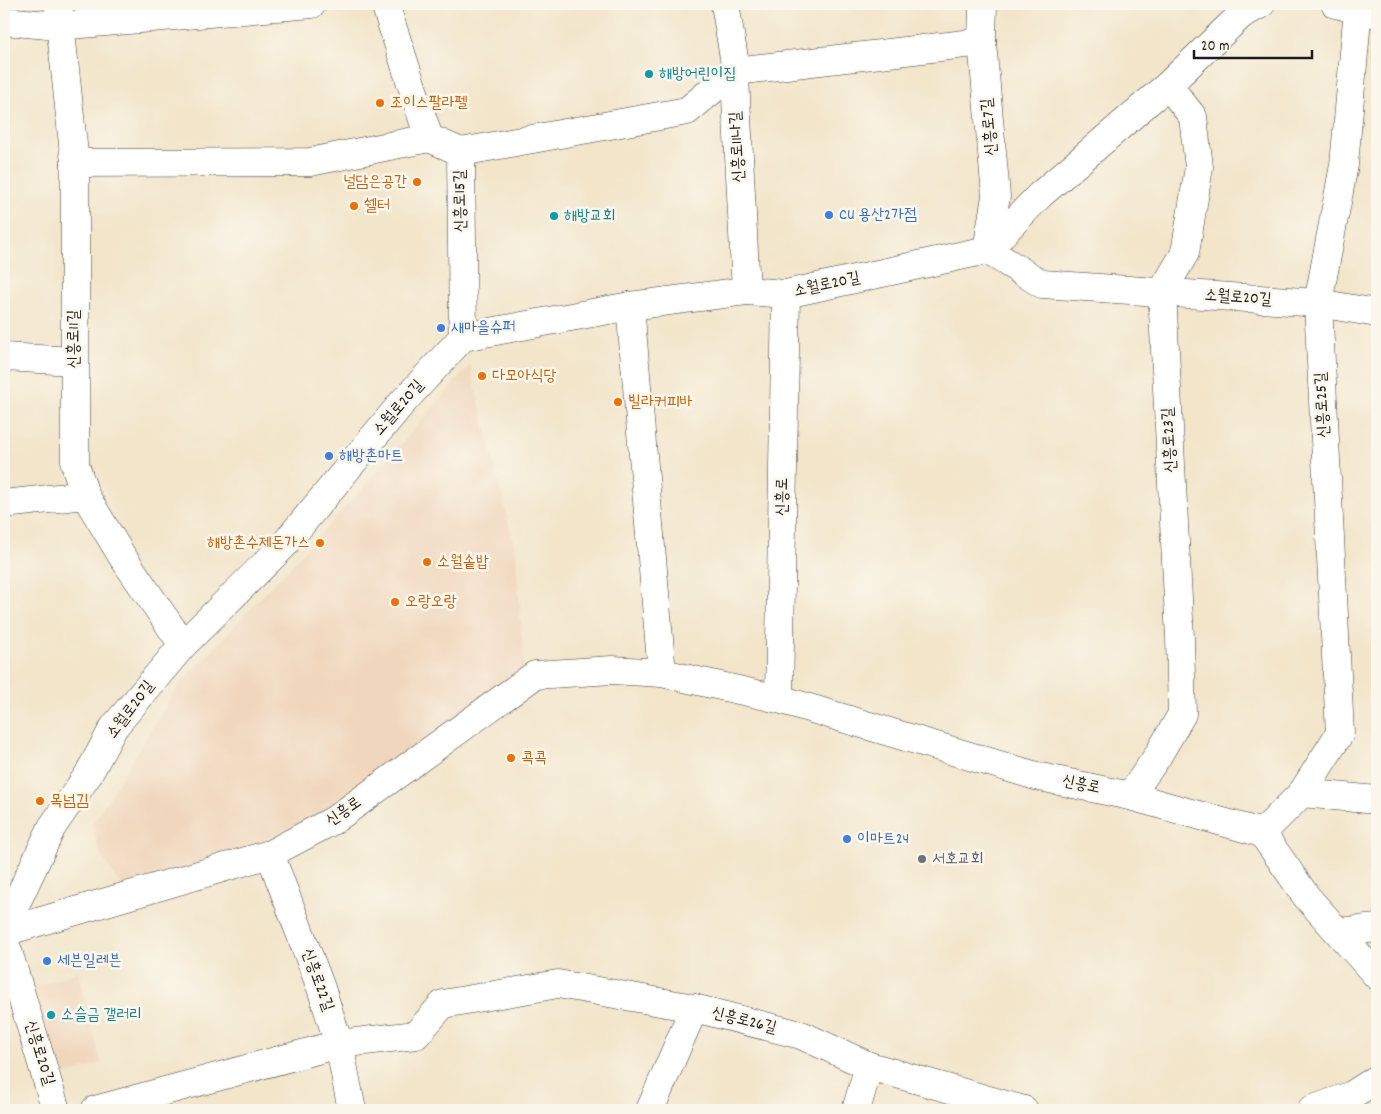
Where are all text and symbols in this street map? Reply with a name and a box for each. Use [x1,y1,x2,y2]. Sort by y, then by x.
scale bar [1194,28,1311,60]
text: 20 m [1201,36,1229,58]
place label: 해방어린이집 [659,63,736,86]
marker: 해방어린이집 [643,68,655,80]
place label: 조이스팔라펠 [390,92,467,115]
marker: 조이스팔라펠 [374,97,386,109]
street label: 신흥로7길 [976,97,1004,157]
street label: 신흥로11나길 [725,111,751,183]
street label: 신흥로15길 [449,169,473,232]
place label: 널담은공간 [343,171,407,194]
marker: 널담은공간 [411,176,423,188]
place label: 쉘터 [364,195,390,218]
marker: 쉘터 [348,200,360,212]
place label: CU 용산2가점 [839,204,917,227]
place label: 해방교회 [564,205,616,228]
marker: CU 용산2가점 [823,209,835,221]
marker: 해방교회 [548,210,560,222]
street label: 소월로20길 [792,267,862,303]
street label: 소월로20길 [1204,284,1272,312]
street label: 신흥로11길 [63,310,86,368]
place label: 새마을슈퍼 [451,317,515,340]
marker: 새마을슈퍼 [435,322,447,334]
place label: 다모아식당 [492,365,557,388]
marker: 다모아식당 [476,370,488,382]
street label: 신흥로25길 [1310,371,1336,439]
street label: 소월로20길 [368,375,430,441]
place label: 빌라커피바 [628,391,693,414]
marker: 빌라커피바 [612,396,624,408]
street label: 신흥로23길 [1157,407,1183,473]
place label: 해방촌마트 [339,445,403,468]
marker: 해방촌마트 [323,450,335,462]
street label: 신흥로 [771,477,795,517]
place label: 해방촌수제돈가스 [207,532,310,555]
marker: 해방촌수제돈가스 [314,537,326,549]
place label: 소월솥밥 [437,551,489,574]
marker: 소월솥밥 [421,556,433,568]
place label: 오랑오랑 [405,591,457,614]
marker: 오랑오랑 [389,596,401,608]
street label: 소월로20길 [102,676,160,744]
place label: 콕콕 [521,747,547,770]
marker: 콕콕 [505,752,517,764]
street label: 신흥로 [1060,770,1102,800]
place label: 목넘김 [50,790,89,813]
street label: 신흥로 [322,792,366,832]
marker: 목넘김 [34,795,46,807]
place label: 이마트24 [857,828,909,851]
marker: 이마트24 [841,833,853,845]
place label: 서호교회 [932,848,984,871]
marker: 서호교회 [916,853,928,865]
street label: 신흥로22길 [295,945,339,1015]
place label: 세븐일레븐 [57,950,121,973]
marker: 세븐일레븐 [41,955,53,967]
street label: 신흥로26길 [709,1002,779,1040]
place label: 소슬금 갤러리 [61,1004,142,1027]
marker: 소슬금 갤러리 [45,1009,57,1021]
street label: 신흥로20길 [18,1017,60,1089]

